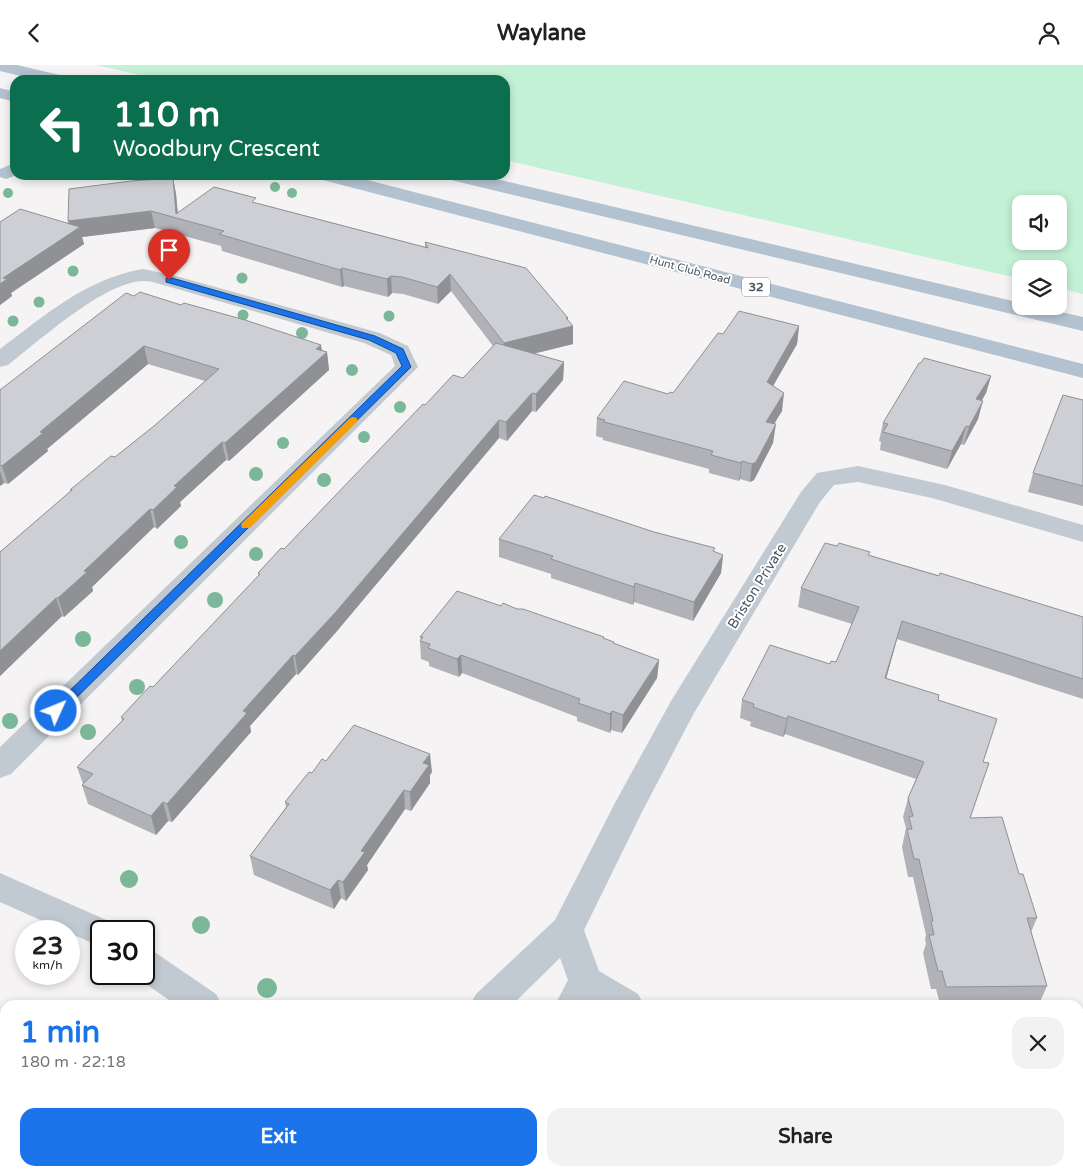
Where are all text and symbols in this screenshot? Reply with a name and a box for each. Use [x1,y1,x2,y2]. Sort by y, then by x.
icon: back [20,19,48,47]
icon: person [1035,19,1063,47]
text: Waylane [497,20,586,46]
text: 110 m [113,94,220,136]
icon: left [30,95,95,160]
text: Woodbury Crescent [113,136,320,162]
map controls [1012,195,1067,315]
button: sound [1012,195,1067,250]
pin [148,229,190,280]
icon: arrive [155,236,183,264]
street label: Hunt Club Road [648,253,732,287]
button: layers [1012,260,1067,315]
road number: 32 [742,277,770,297]
street label: Briston Private [724,540,790,632]
position arrow [29,684,81,736]
speed limit sign: 30 [90,920,155,985]
text: 23 [32,931,63,961]
text: km/h [32,958,63,972]
text: 1 min [20,1014,100,1051]
button: close [1012,1017,1064,1069]
text: 180 m · 22:18 [20,1052,126,1072]
button: Exit [20,1108,537,1166]
button: Share [547,1108,1064,1166]

